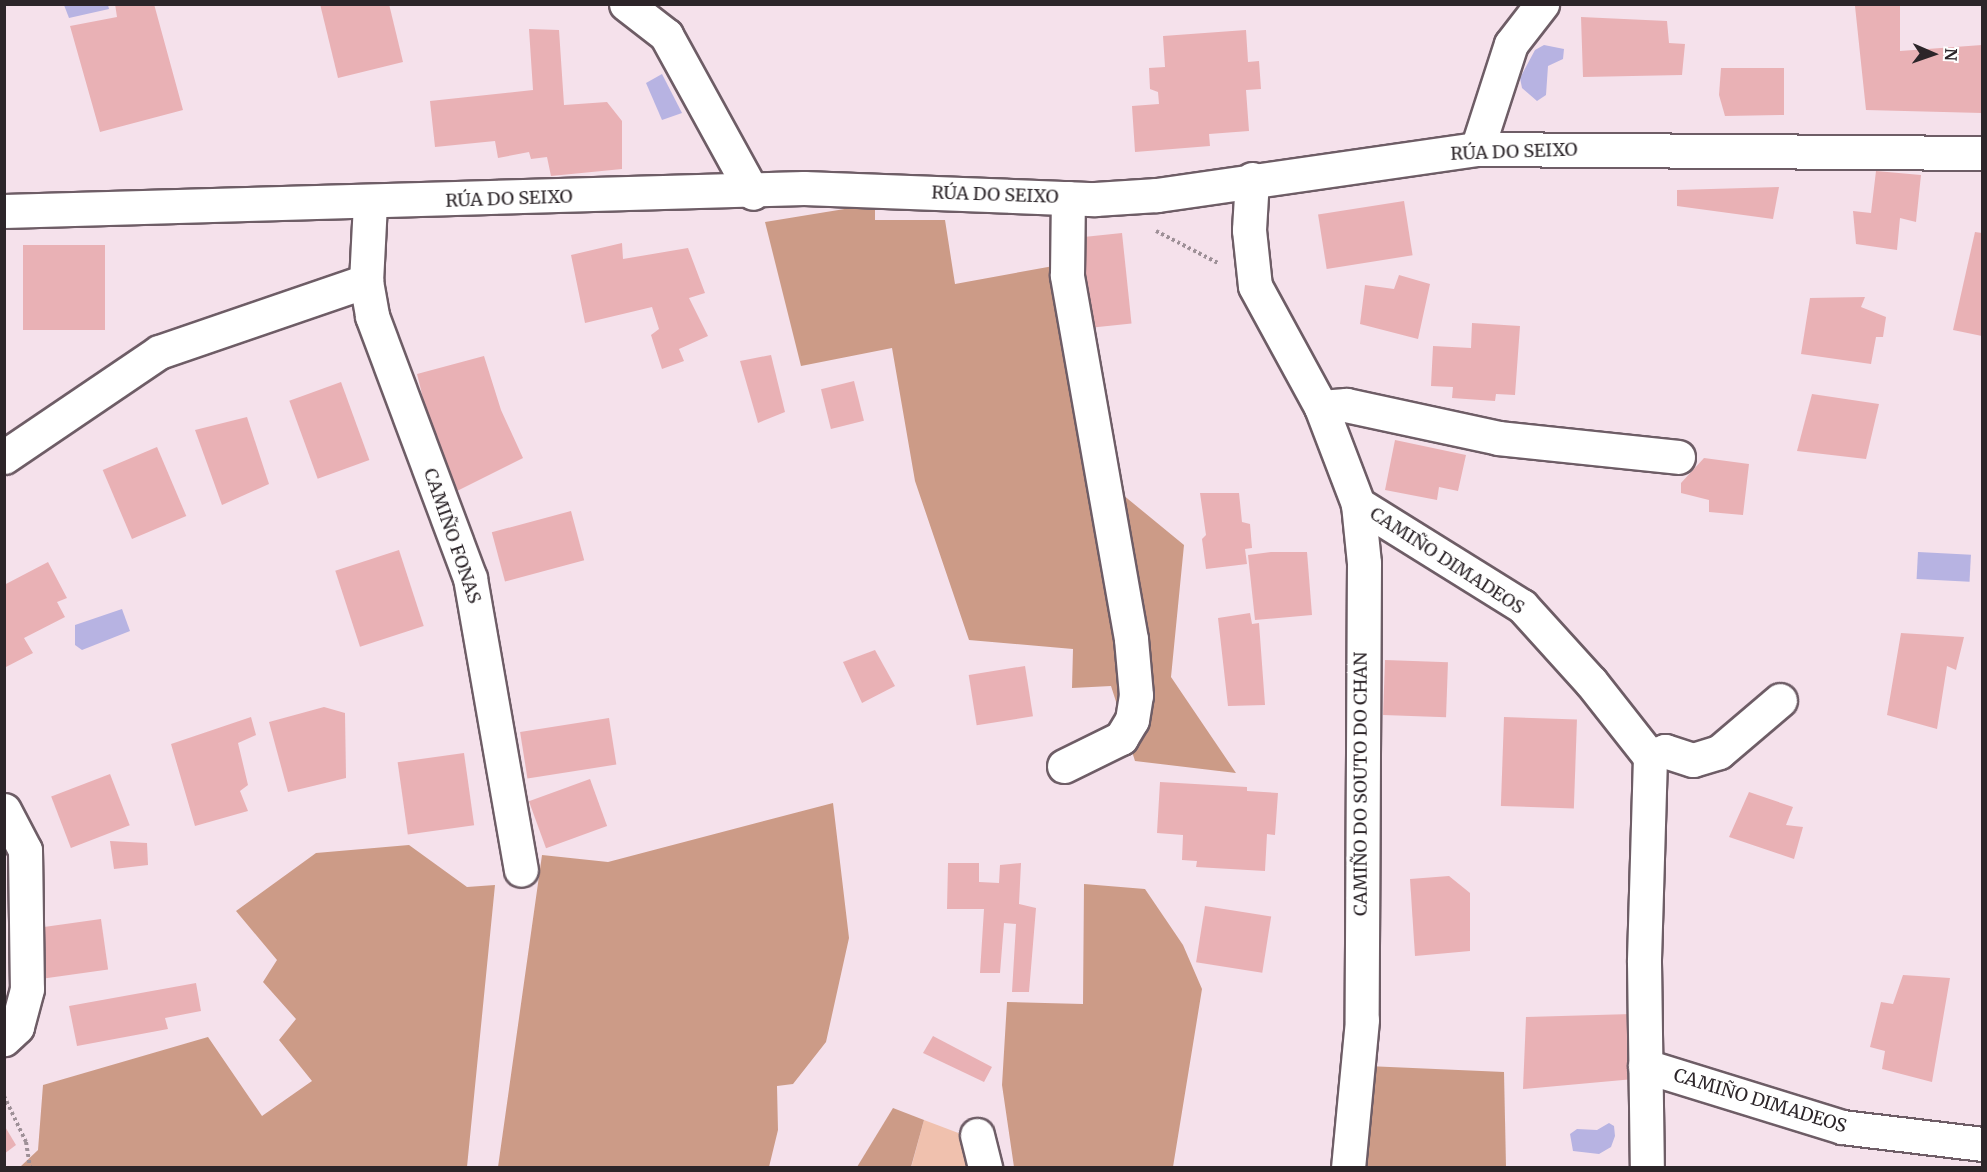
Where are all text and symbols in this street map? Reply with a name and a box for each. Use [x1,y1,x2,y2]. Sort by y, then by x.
north arrow [1903,24,1963,84]
text: N [1941,48,1961,61]
street label: RÚA DO SEIXO [1450,139,1578,165]
street label: RÚA DO SEIXO [931,182,1059,208]
street label: RÚA DO SEIXO [445,186,573,212]
street label: CAMIÑO FONAS [419,466,485,606]
street label: CAMIÑO DIMADEOS [1366,503,1528,619]
street label: CAMIÑO DO SOUTO DO CHAN [1350,652,1372,916]
street label: CAMIÑO DIMADEOS [1671,1064,1849,1138]

